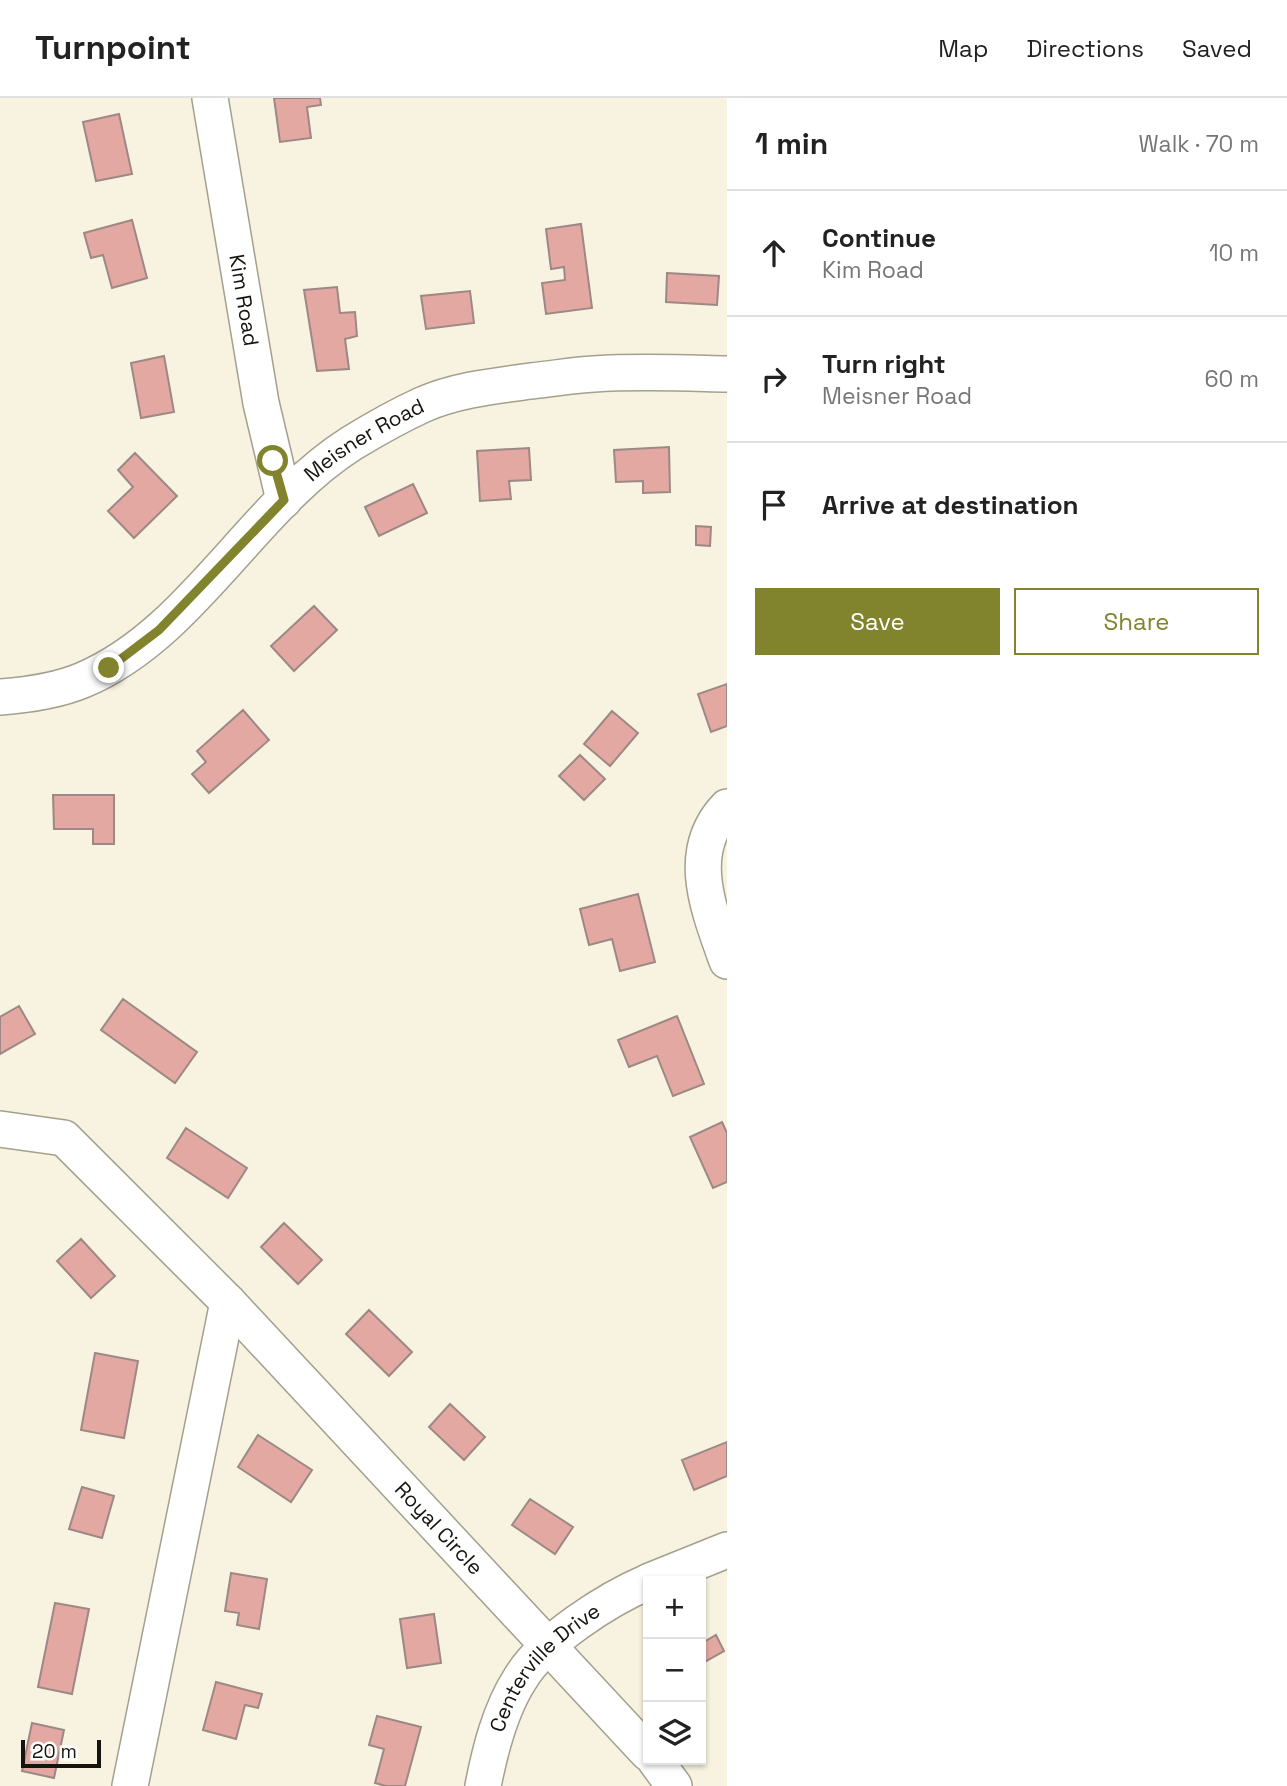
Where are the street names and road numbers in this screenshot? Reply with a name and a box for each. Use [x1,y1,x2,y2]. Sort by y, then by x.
street label: Kim Road [223,252,265,348]
street label: Meisner Road [298,392,428,487]
street label: Royal Circle [389,1476,489,1581]
street label: Centerville Drive [483,1597,605,1735]

